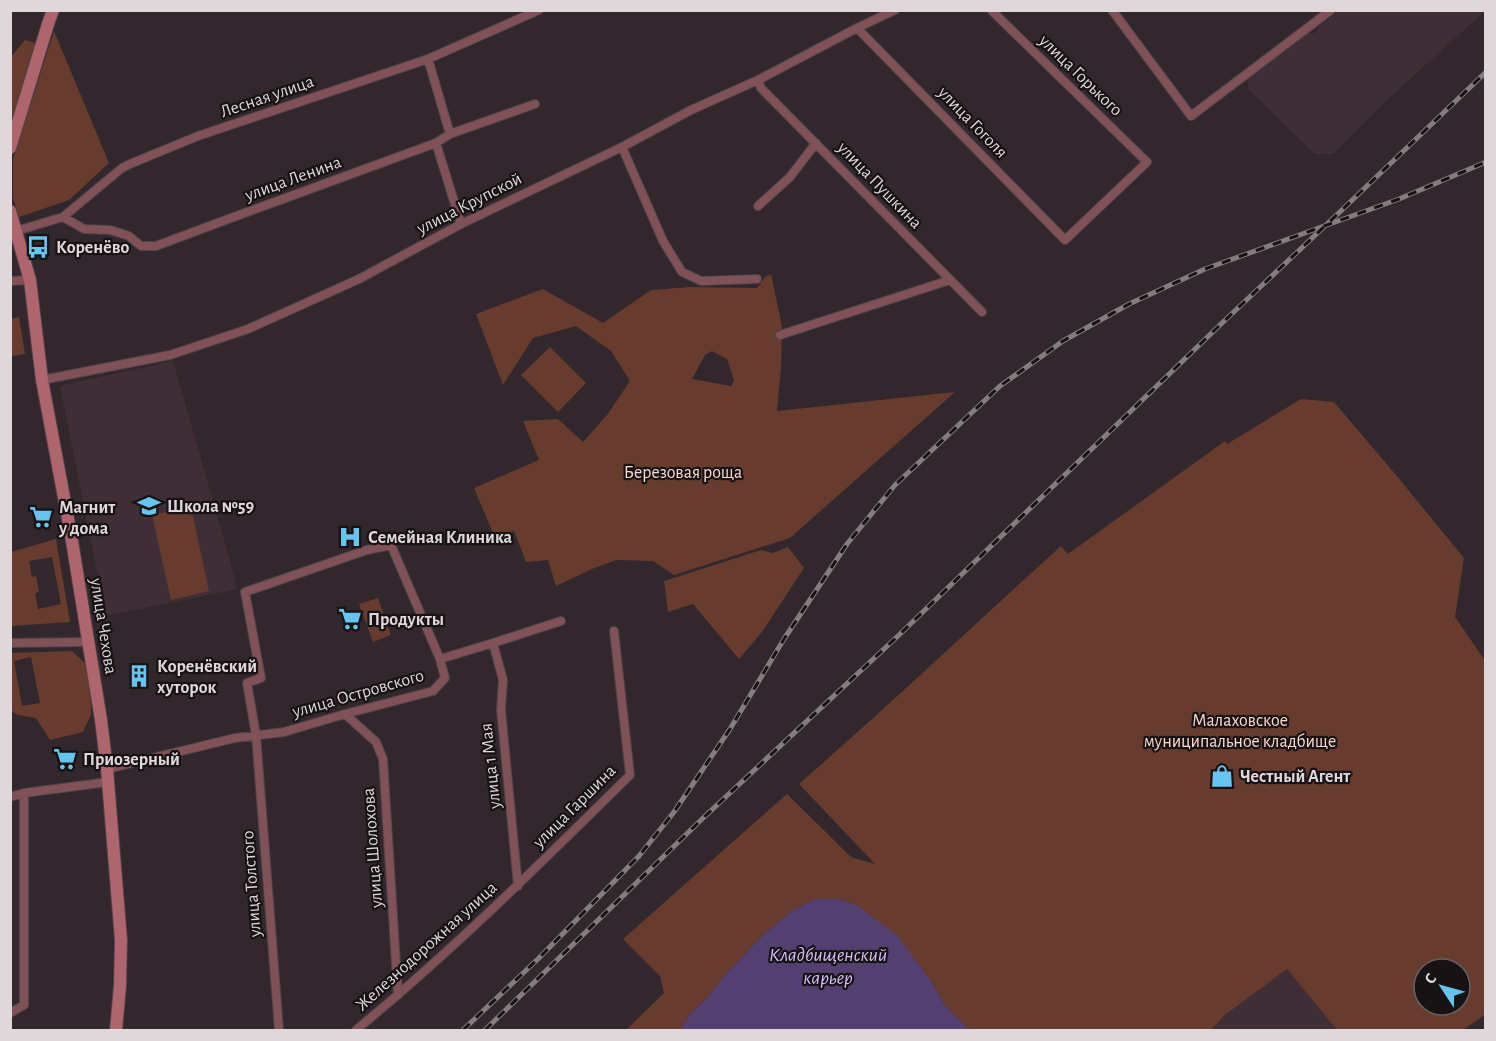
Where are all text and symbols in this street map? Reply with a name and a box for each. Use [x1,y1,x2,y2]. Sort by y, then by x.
street label: улица Горького [1034,31,1125,120]
street label: Лесная улица [218,73,316,121]
street label: улица Гоголя [933,83,1010,162]
street label: улица Пушкина [833,138,925,233]
street label: улица Ленина [242,153,344,205]
street label: улица Крупской [413,170,525,239]
bus stop icon: Коренёво [25,234,51,260]
place label: Коренёво [56,239,129,257]
park label: Березовая роща [624,464,742,482]
school or university icon: Школа №59 [136,493,162,519]
place label: Школа №59 [167,498,255,516]
place label: Магнит у дома [58,499,116,538]
supermarket icon: Магнит у дома [28,504,54,530]
hospital icon: Семейная Клиника [337,524,363,550]
place label: Семейная Клиника [368,529,513,547]
street label: улица Чехова [86,576,119,676]
supermarket icon: Продукты [337,606,363,632]
place label: Продукты [368,611,444,629]
place label: Коренёвский хуторок [157,658,257,697]
building icon: Коренёвский хуторок [126,663,152,689]
street label: улица Островского [290,667,426,722]
park label: Малаховское муниципальное кладбище [1144,712,1336,751]
street label: улица 1 Мая [478,722,505,811]
supermarket icon: Приозерный [52,746,78,772]
place label: Приозерный [83,751,180,769]
street label: улица Гаршина [529,762,620,852]
shop icon: Честный Агент [1209,763,1235,789]
place label: Честный Агент [1240,768,1351,786]
street label: улица Шолохова [360,787,386,910]
street label: улица Толстого [239,830,265,939]
street label: Железнодорожная улица [353,879,501,1015]
water label: Кладбищенский карьер [769,945,887,988]
north arrow [1412,957,1472,1017]
text: С [1422,970,1440,987]

